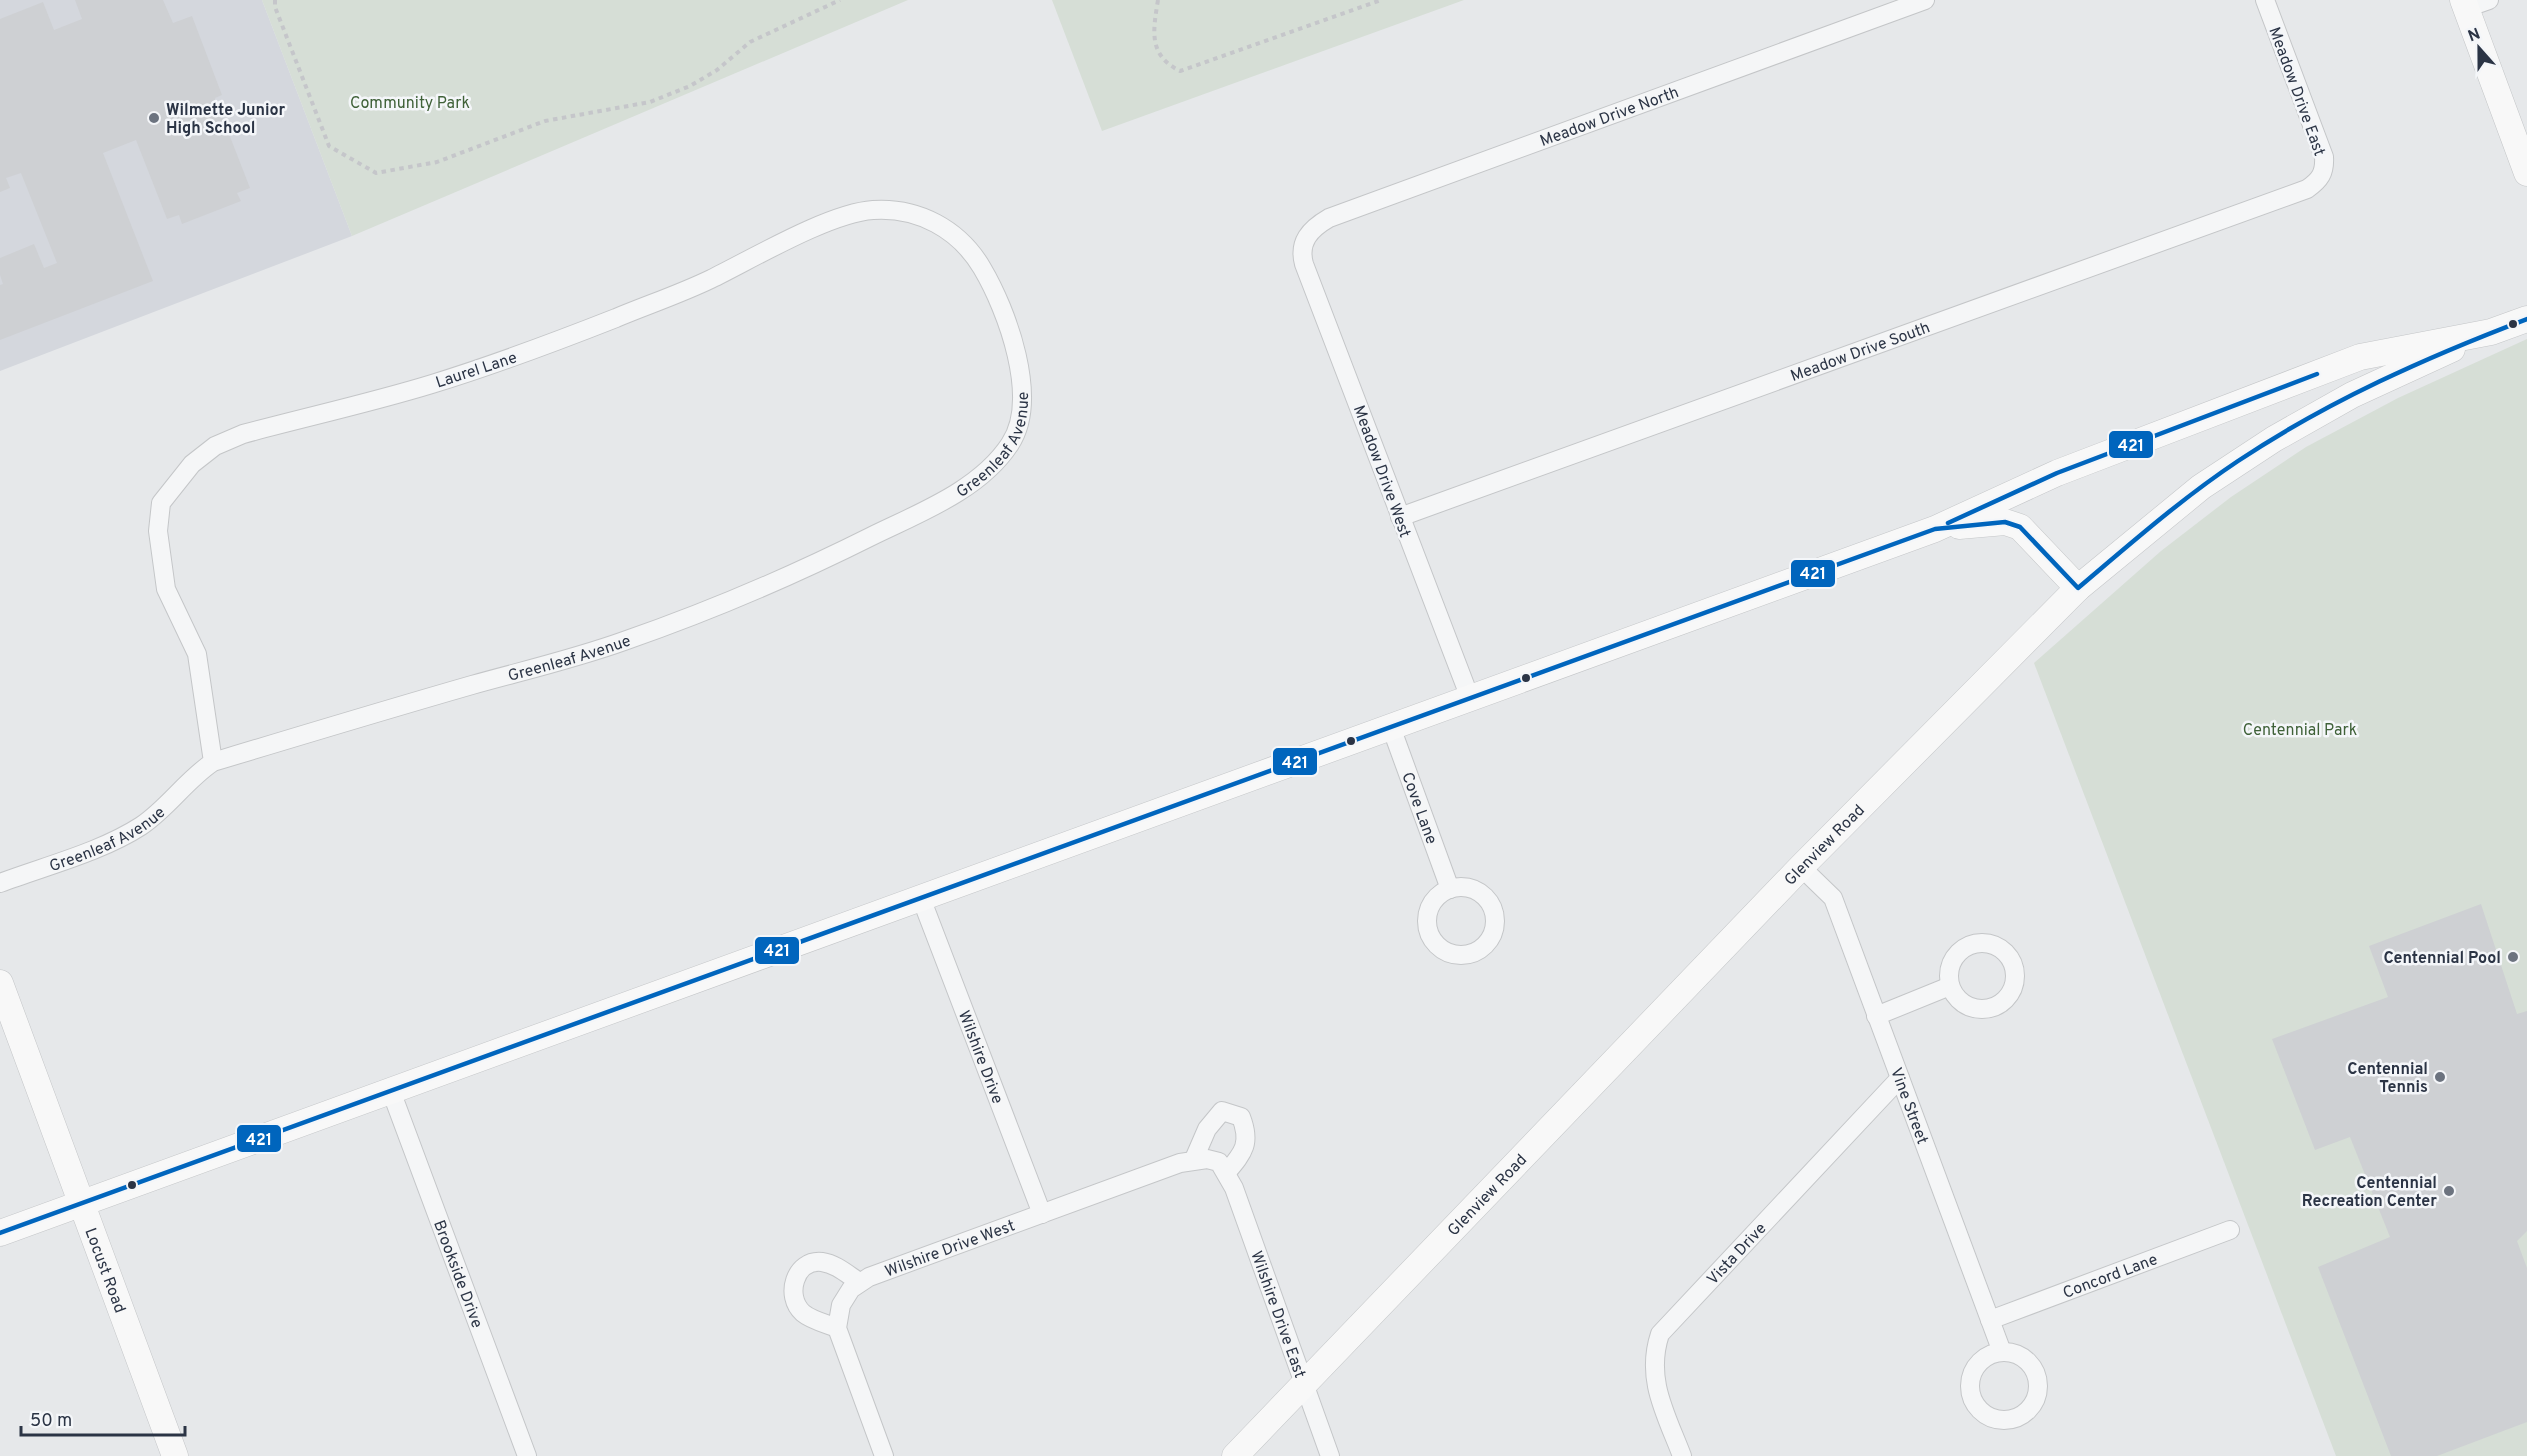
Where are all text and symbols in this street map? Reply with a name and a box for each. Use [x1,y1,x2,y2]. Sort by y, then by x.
north arrow [2449,18,2509,78]
street label: Meadow Drive East [2263,24,2329,159]
text: N [2465,24,2483,47]
street label: Meadow Drive North [1538,83,1682,152]
park label: Community Park [350,94,470,114]
place label: Wilmette Junior High School [166,101,286,139]
marker: Wilmette Junior High School [147,111,161,125]
street label: Meadow Drive South [1788,318,1933,387]
unlabelled marker [2507,318,2519,330]
street label: Laurel Lane [433,348,520,393]
street label: Greenleaf Avenue [953,392,1034,503]
street label: Meadow Drive West [1348,403,1414,541]
line badge: 421 [2108,430,2154,459]
text: 421 [2118,437,2144,457]
line badge: 421 [1790,559,1836,588]
text: 421 [1800,565,1826,585]
street label: Greenleaf Avenue [506,632,634,687]
unlabelled marker [1520,672,1532,684]
park label: Centennial Park [2243,721,2357,741]
unlabelled marker [1345,735,1357,747]
line badge: 421 [1272,747,1318,776]
text: 421 [1282,754,1308,774]
street label: Cove Lane [1396,770,1441,847]
street label: Glenview Road [1781,801,1869,890]
street label: Greenleaf Avenue [47,803,170,877]
line badge: 421 [754,936,800,965]
text: 421 [764,942,790,962]
place label: Centennial Pool [2383,949,2501,969]
marker: Centennial Pool [2506,950,2520,964]
street label: Wilshire Drive [953,1008,1007,1107]
place label: Centennial Tennis [2347,1060,2428,1098]
street label: Vine Street [1885,1065,1932,1147]
marker: Centennial Tennis [2433,1070,2447,1084]
line badge: 421 [236,1124,282,1153]
text: 421 [246,1131,272,1151]
street label: Glenview Road [1444,1151,1532,1241]
place label: Centennial Recreation Center [2302,1174,2437,1212]
unlabelled marker [126,1179,138,1191]
marker: Centennial Recreation Center [2442,1184,2456,1198]
street label: Wilshire Drive West [883,1216,1018,1282]
street label: Brookside Drive [428,1218,486,1331]
street label: Vista Drive [1703,1219,1771,1290]
street label: Locust Road [79,1225,129,1316]
street label: Wilshire Drive East [1245,1248,1309,1381]
street label: Concord Lane [2060,1250,2161,1304]
scale bar [21,1399,184,1437]
text: 50 m [30,1410,72,1433]

